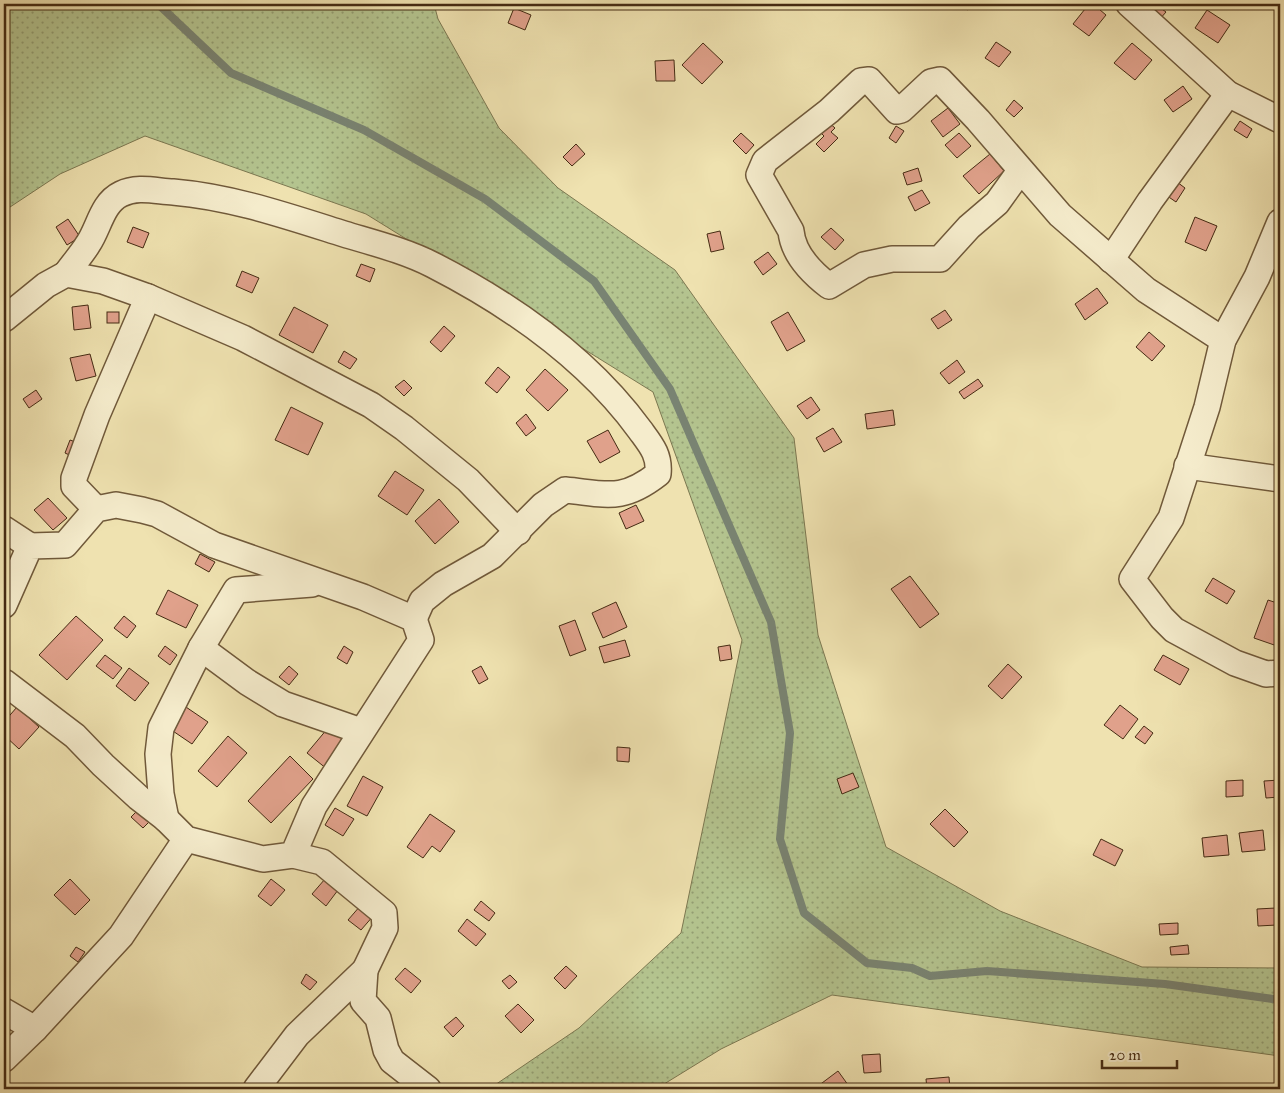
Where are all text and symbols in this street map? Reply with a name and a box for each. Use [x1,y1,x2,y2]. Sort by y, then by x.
scale bar [1102,1038,1176,1070]
text: 20 m [1109,1046,1141,1064]

